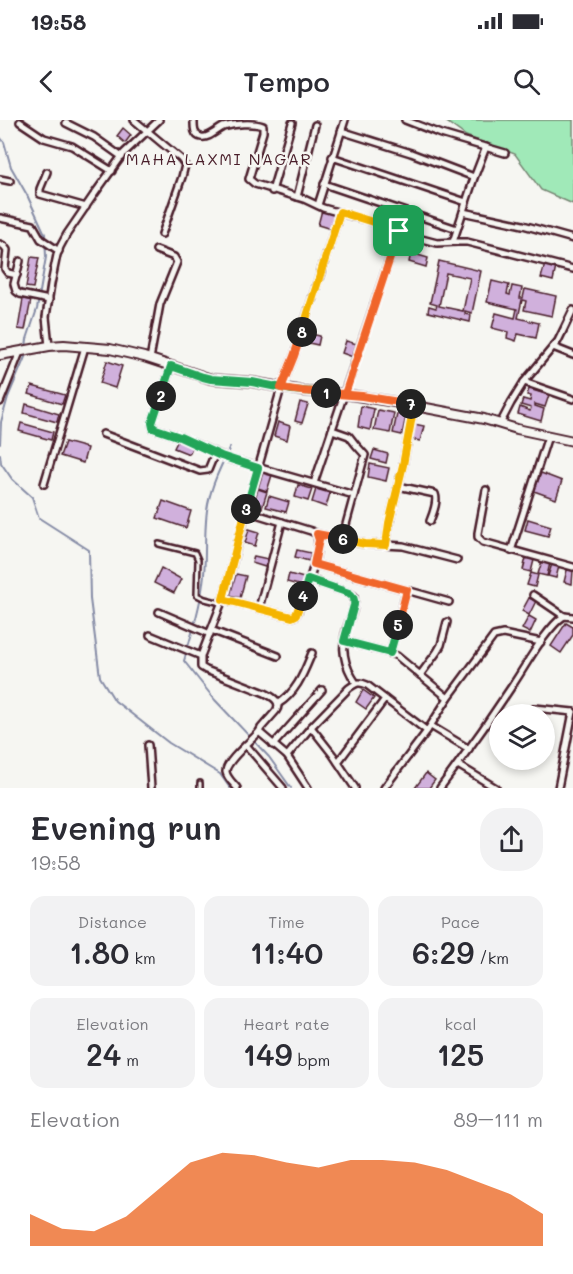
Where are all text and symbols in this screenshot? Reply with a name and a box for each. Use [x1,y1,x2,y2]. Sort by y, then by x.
text: 19:58 [30,7,86,36]
text: Tempo [243,64,330,99]
icon: back [30,65,63,98]
icon: search [510,65,543,98]
district label: MAHA LAXMI NAGAR [126,148,312,169]
pin [373,205,424,256]
icon: arrive [382,214,415,247]
pin: 8 [287,317,317,347]
text: 8 [297,321,307,342]
pin: 1 [311,378,341,408]
pin: 2 [146,381,176,411]
text: 1 [322,382,330,403]
text: 2 [157,385,165,406]
pin: 7 [396,389,426,419]
text: 7 [407,393,415,414]
pin: 3 [231,494,261,524]
text: 3 [241,498,251,519]
pin: 6 [328,524,358,554]
text: 6 [338,528,348,549]
pin: 4 [288,581,318,611]
text: 4 [298,585,308,606]
pin: 5 [383,610,413,640]
text: 5 [393,614,403,635]
map controls [489,704,555,770]
button: layers [489,704,555,770]
text: Evening run [30,805,222,848]
button: share [480,808,543,871]
text: 19:58 [30,849,81,875]
text: Distance [78,911,147,932]
text: Time [268,911,305,932]
text: Pace [441,911,480,932]
text: 1.80 [69,932,129,972]
text: 11:40 [250,932,323,972]
text: 6:29 [412,932,474,972]
text: km [129,947,156,968]
text: /km [474,947,509,968]
text: Elevation [77,1013,148,1034]
text: Heart rate [243,1013,330,1034]
text: kcal [445,1013,476,1034]
text: 24 [86,1034,121,1074]
text: 149 [243,1034,292,1074]
text: 125 [437,1034,484,1074]
text: m [121,1049,139,1070]
text: bpm [292,1049,330,1070]
text: Elevation [30,1106,120,1132]
text: 89–111 m [454,1106,543,1132]

